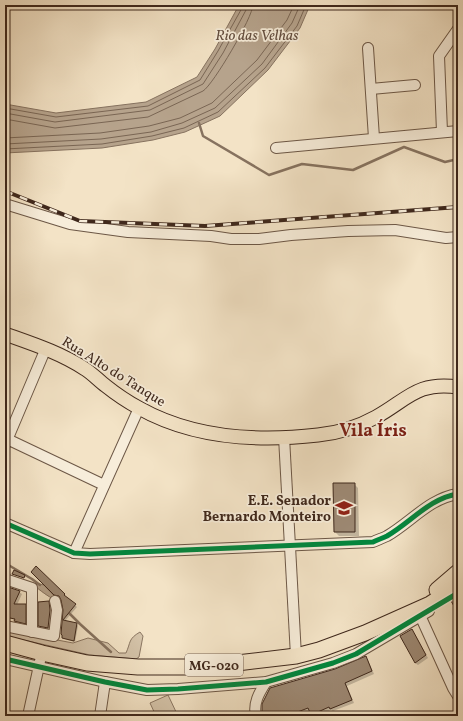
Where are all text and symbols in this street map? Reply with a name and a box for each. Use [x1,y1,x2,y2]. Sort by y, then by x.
water label: Rio das Velhas [215,26,299,47]
street label: Rua Alto do Tanque [58,333,169,412]
district label: Vila Íris [339,419,407,444]
place label: E.E. Senador Bernardo Monteiro [203,492,331,527]
school or university icon: E.E. Senador Bernardo Monteiro [334,498,354,518]
road number: MG-020 [185,654,243,676]

